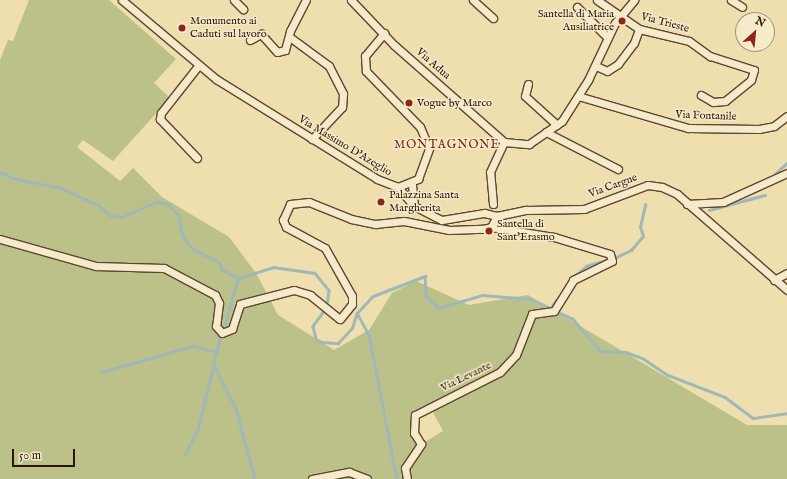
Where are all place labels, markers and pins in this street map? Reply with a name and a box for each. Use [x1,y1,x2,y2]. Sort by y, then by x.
place label: Santella di Maria Ausiliatrice [538,8,614,34]
place label: Monumento ai Caduti sul lavoro [190,15,267,41]
marker: Santella di Maria Ausiliatrice [617,16,627,26]
marker: Monumento ai Caduti sul lavoro [177,23,187,33]
place label: Vogue by Marco [417,96,492,110]
marker: Vogue by Marco [404,98,414,108]
place label: Palazzina Santa Margherita [389,189,459,215]
marker: Palazzina Santa Margherita [376,197,386,207]
place label: Santella di Sant'Erasmo [497,218,555,244]
marker: Santella di Sant'Erasmo [484,226,494,236]

